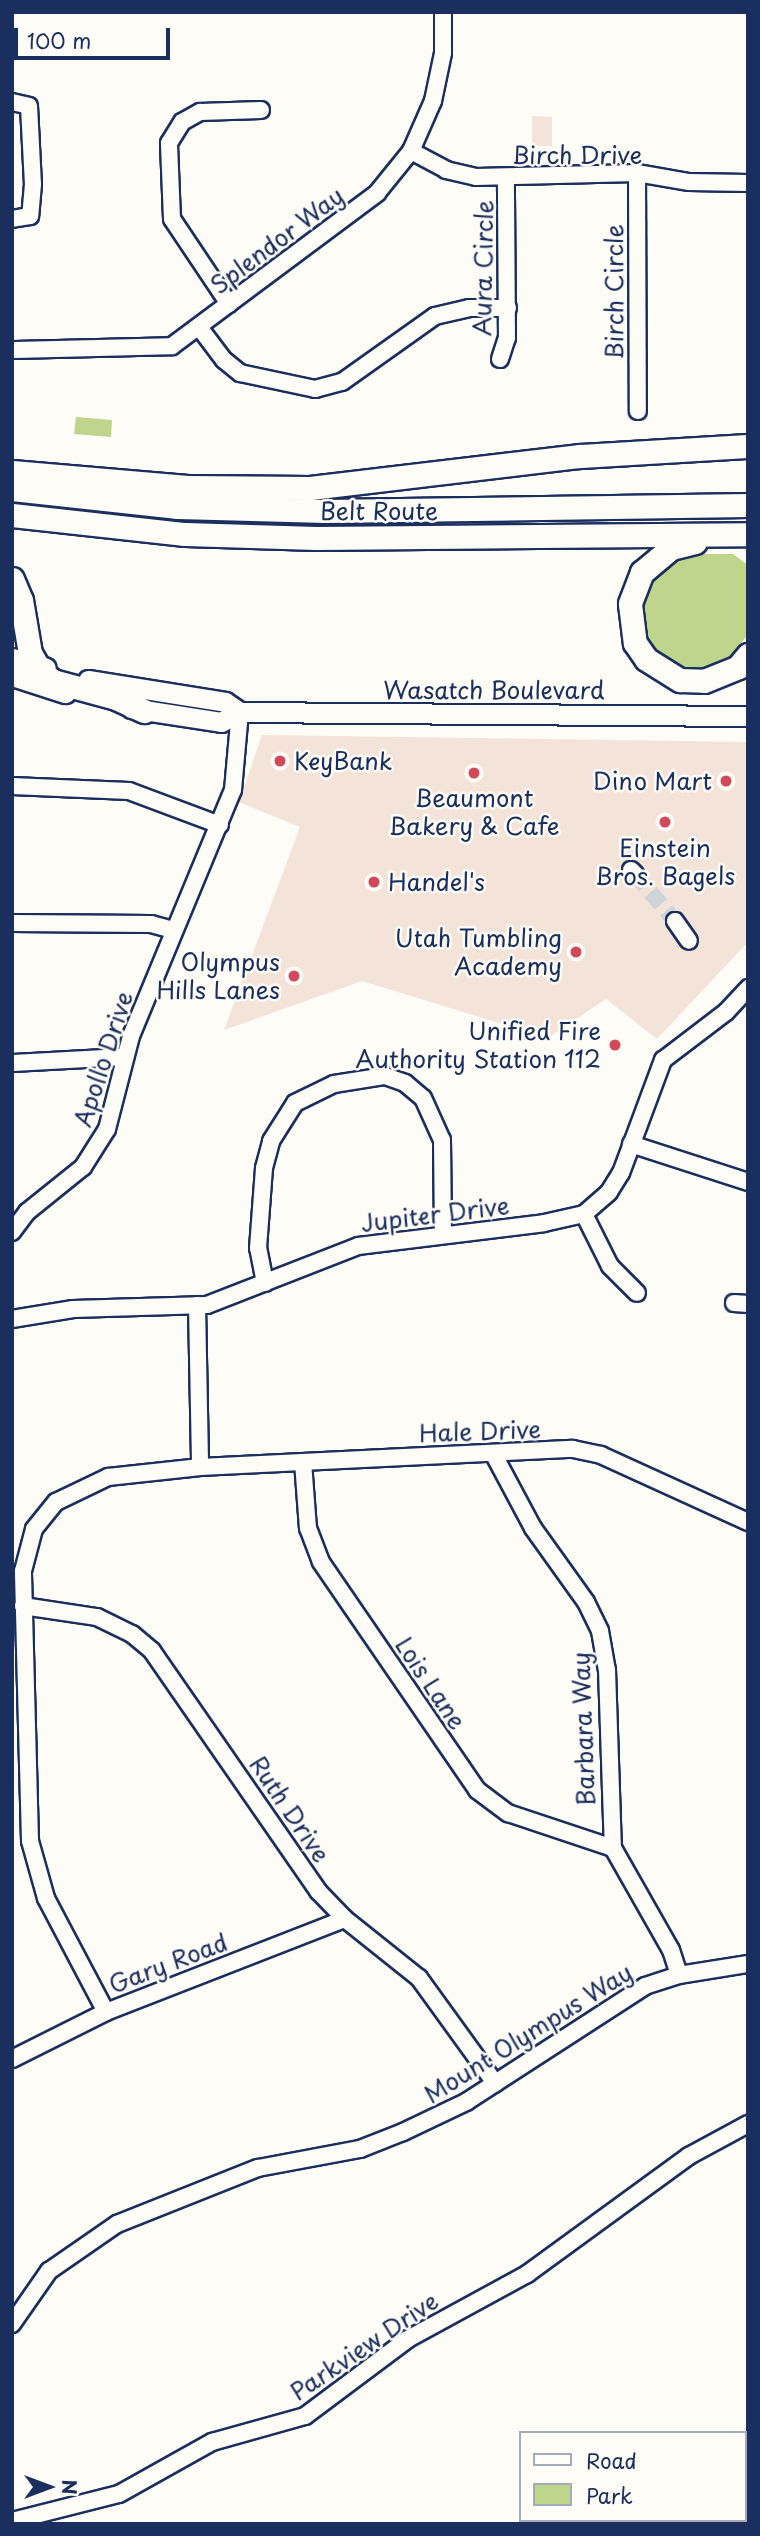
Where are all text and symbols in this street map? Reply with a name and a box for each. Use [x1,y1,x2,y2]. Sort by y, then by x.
scale bar [18,14,173,58]
text: 100 m [27,24,91,56]
street label: Birch Drive [512,141,642,169]
street label: Splendor Way [204,180,350,300]
street label: Aura Circle [467,200,499,336]
street label: Birch Circle [600,223,628,361]
street label: Belt Route [320,497,438,525]
street label: Wasatch Boulevard [382,676,606,704]
place label: KeyBank [294,747,392,775]
marker: KeyBank [272,753,288,769]
marker: Beaumont Bakery & Cafe [466,765,482,781]
place label: Dino Mart [594,767,712,795]
marker: Dino Mart [718,773,734,789]
place label: Beaumont Bakery & Cafe [388,784,560,840]
marker: Einstein Bros. Bagels [657,814,673,830]
place label: Einstein Bros. Bagels [594,834,736,890]
place label: Handel's [388,868,485,896]
marker: Handel's [366,874,382,890]
place label: Utah Tumbling Academy [394,924,562,980]
marker: Utah Tumbling Academy [568,944,584,960]
place label: Olympus Hills Lanes [156,948,280,1004]
marker: Olympus Hills Lanes [286,968,302,984]
street label: Apollo Drive [68,988,138,1130]
place label: Unified Fire Authority Station 112 [354,1017,601,1073]
marker: Unified Fire Authority Station 112 [607,1037,623,1053]
street label: Jupiter Drive [358,1190,512,1238]
street label: Hale Drive [418,1414,542,1448]
street label: Lois Lane [389,1631,473,1735]
street label: Barbara Way [566,1651,600,1807]
street label: Ruth Drive [244,1750,336,1868]
street label: Gary Road [105,1927,231,1999]
street label: Mount Olympus Way [418,1957,638,2109]
street label: Parkview Drive [284,2286,444,2406]
legend [518,2431,746,2522]
text: Road [586,2444,637,2476]
north arrow [14,2452,84,2522]
text: N [56,2479,84,2495]
text: Park [586,2479,633,2511]

